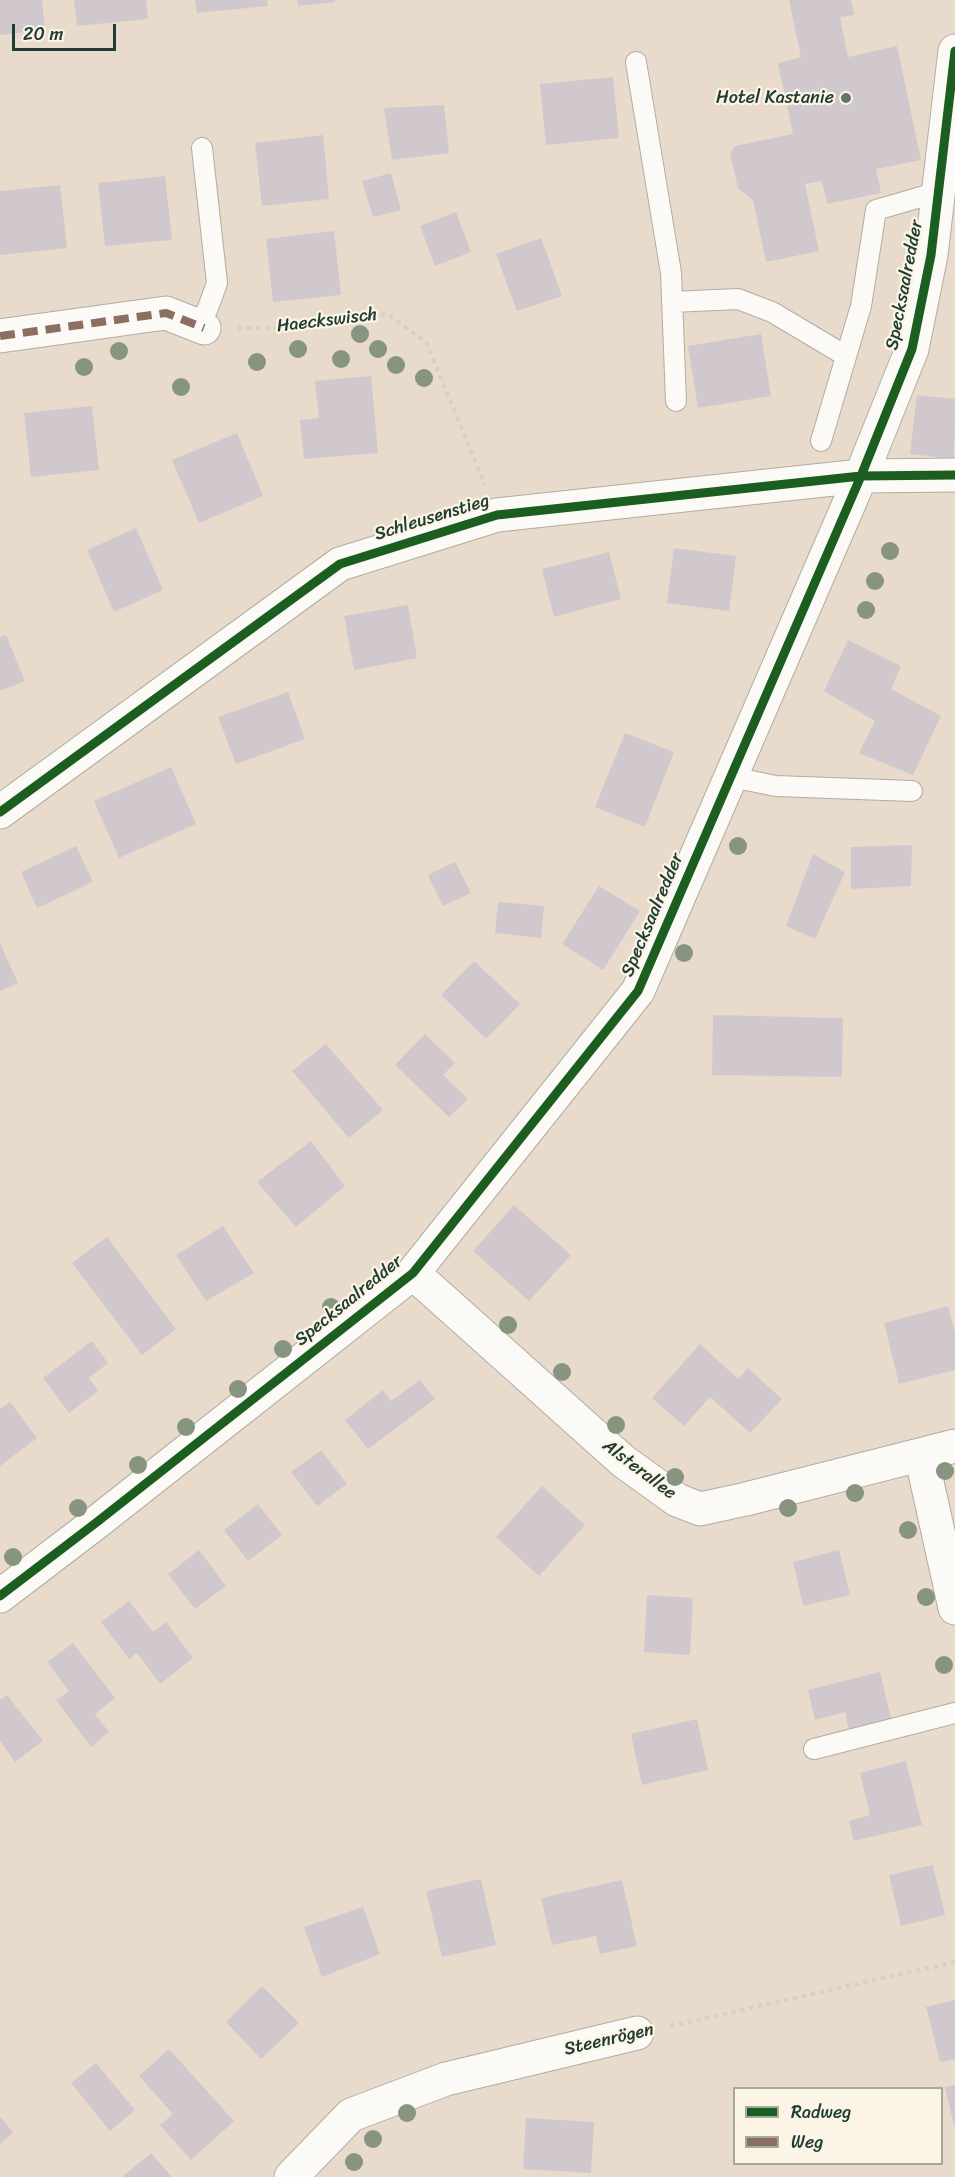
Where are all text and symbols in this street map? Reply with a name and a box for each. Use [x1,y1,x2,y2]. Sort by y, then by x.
scale bar [15,12,118,50]
text: 20 m [23,18,63,50]
place label: Hotel Kastanie [716,87,834,109]
marker: Hotel Kastanie [839,91,853,105]
street label: Specksaalredder [882,218,928,352]
street label: Haeckswisch [276,304,378,338]
street label: Schleusenstieg [372,490,492,546]
street label: Specksaalredder [617,850,689,980]
street label: Specksaalredder [291,1251,407,1351]
street label: Alsterallee [598,1435,680,1505]
street label: Steenrögen [562,2019,656,2061]
legend [733,2087,943,2165]
text: Radweg [791,2096,851,2128]
text: Weg [791,2126,823,2158]

